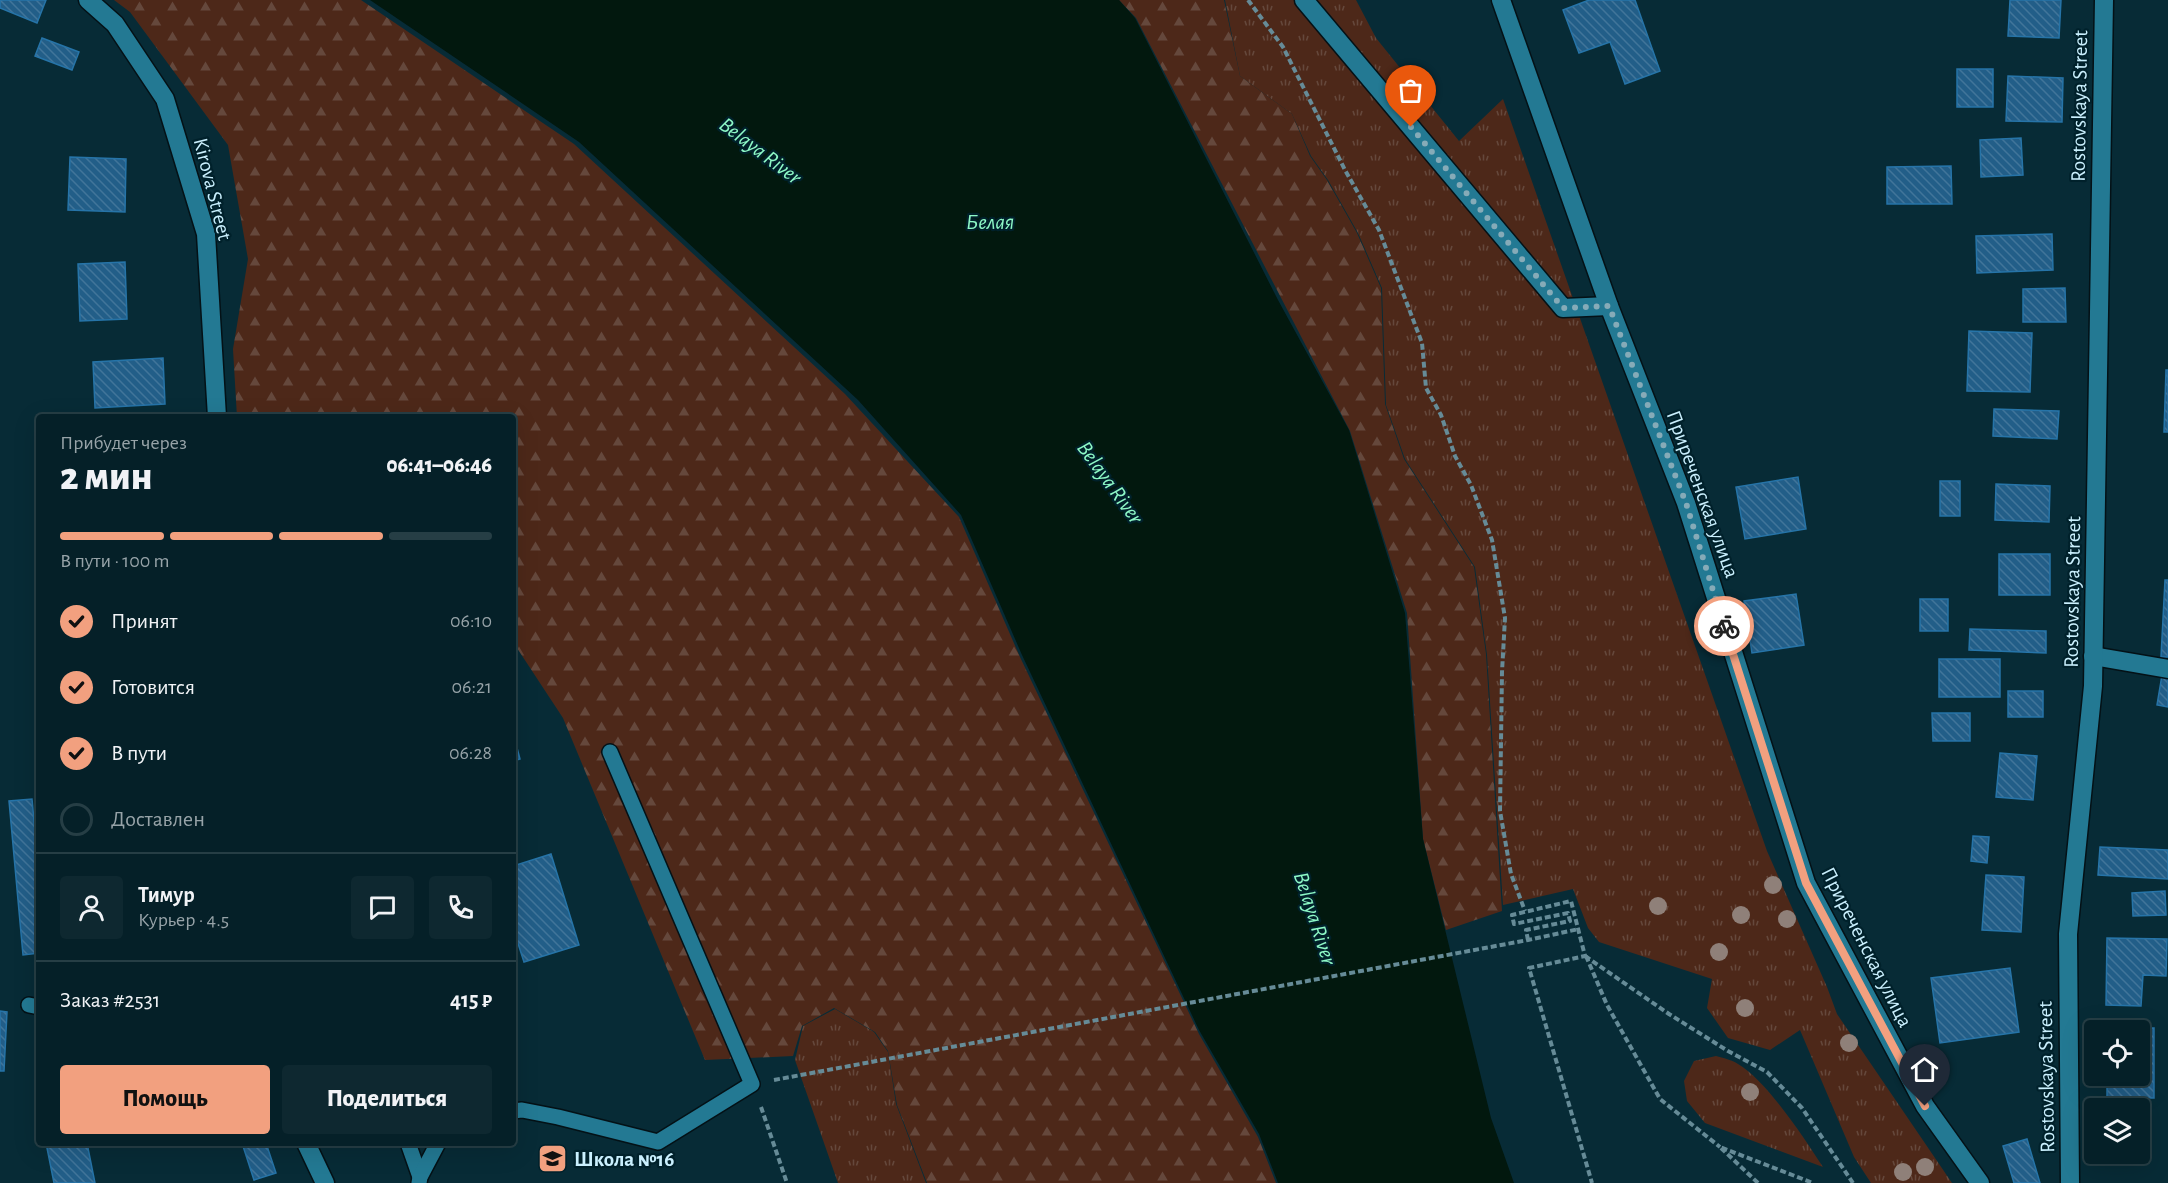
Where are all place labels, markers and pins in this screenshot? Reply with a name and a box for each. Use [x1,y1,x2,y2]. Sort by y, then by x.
pin [1385,65,1436,127]
pin [1899,1044,1950,1106]
school or university icon: Школа №16 [537,1143,569,1175]
place label: Школа №16 [574,1149,674,1170]

